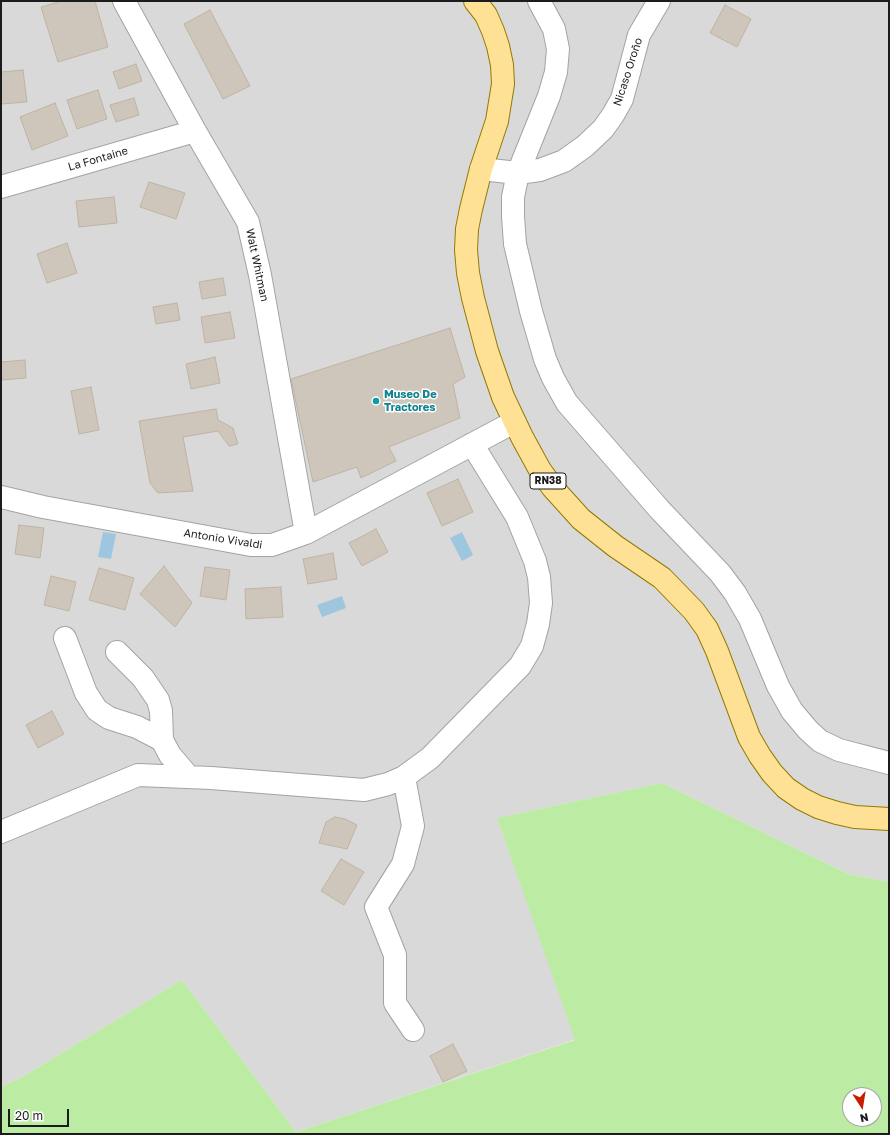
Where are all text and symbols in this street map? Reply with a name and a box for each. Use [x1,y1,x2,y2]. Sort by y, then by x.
street label: Nicaso Oroño [611,36,645,108]
street label: La Fontaine [67,144,129,174]
street label: Walt Whitman [243,227,271,303]
place label: Museo De Tractores [384,388,437,414]
marker: Museo De Tractores [371,396,381,406]
road number: RN38 [530,473,566,489]
street label: Antonio Vivaldi [183,526,263,552]
north arrow [842,1087,882,1127]
scale bar [10,1101,71,1127]
text: 20 m [15,1108,43,1123]
text: N [859,1111,870,1125]

